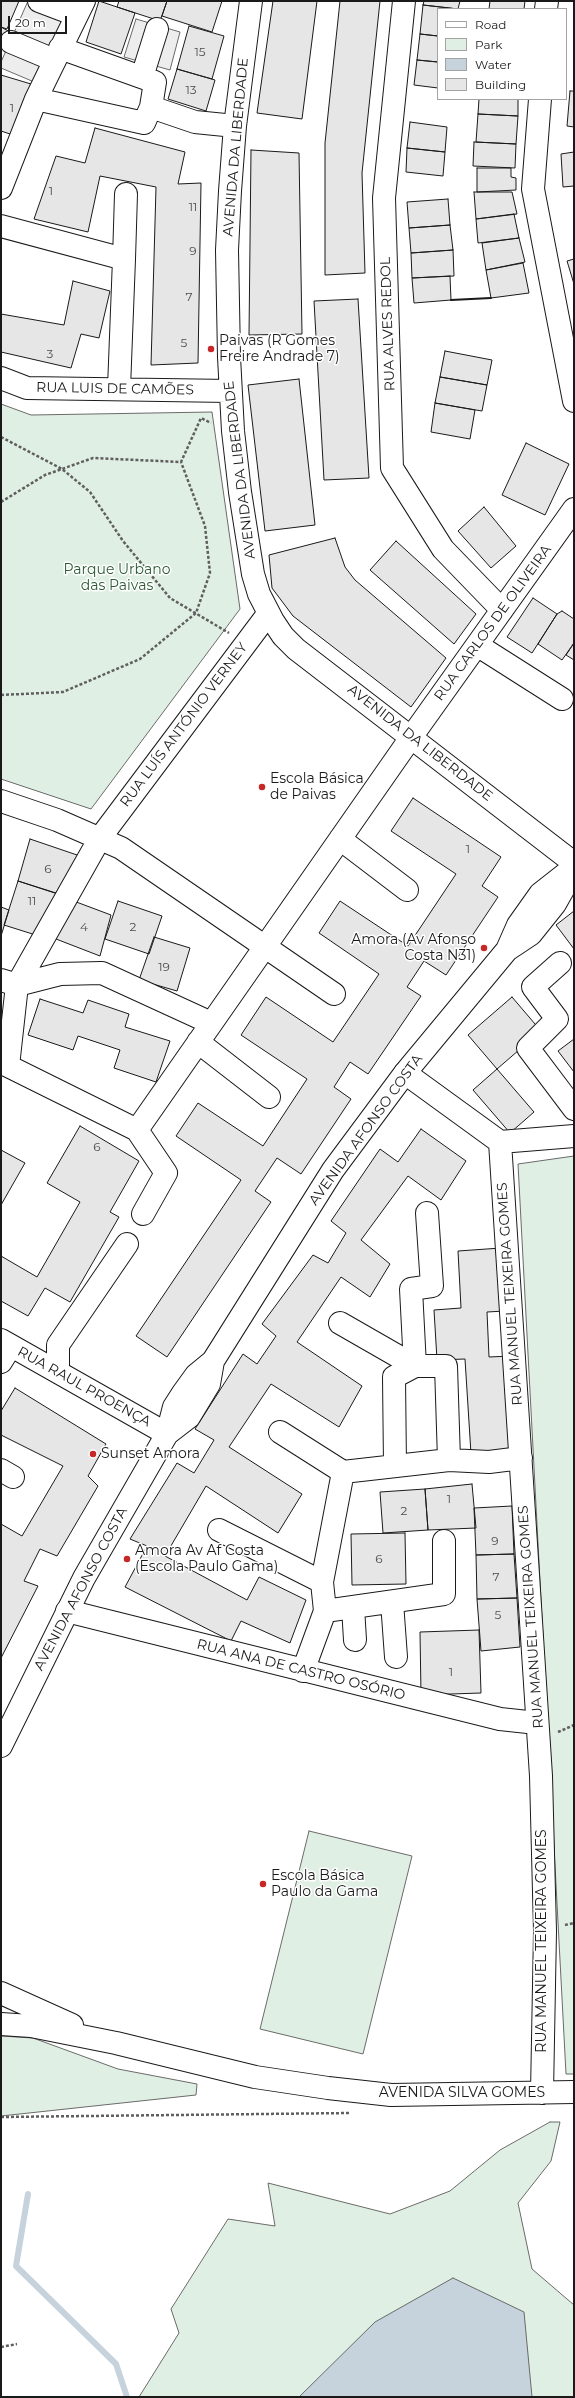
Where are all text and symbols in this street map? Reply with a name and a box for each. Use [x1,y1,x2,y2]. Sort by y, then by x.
scale bar [10,8,69,34]
legend [437,8,567,100]
text: 20 m [15,15,46,30]
text: Road [475,17,506,32]
text: Park [475,37,502,52]
house number: 15 [194,45,206,59]
street label: AVENIDA DA LIBERDADE [220,57,252,237]
text: Water [475,57,511,72]
text: Building [475,77,526,92]
house number: 13 [185,83,197,97]
house number: 1 [10,101,14,115]
house number: 1 [49,184,53,198]
house number: 11 [189,200,197,214]
house number: 9 [189,244,197,258]
street label: RUA ALVES REDOL [377,256,399,392]
house number: 7 [185,290,193,304]
place label: Paivas (R Gomes Freire Andrade 7) [219,333,340,366]
house number: 5 [181,336,187,350]
marker: Paivas (R Gomes Freire Andrade 7) [206,344,216,354]
house number: 3 [47,347,53,361]
street label: RUA LUIS DE CAMÕES [36,379,194,399]
street label: AVENIDA DA LIBERDADE [221,380,259,560]
street label: RUA CARLOS DE OLIVEIRA [431,542,555,704]
park label: Parque Urbano das Paivas [63,562,171,594]
street label: RUA LUÍS ANTÓNIO VERNEY [117,640,251,810]
street label: AVENIDA DA LIBERDADE [344,681,496,805]
place label: Escola Básica de Paivas [270,771,364,804]
marker: Escola Básica de Paivas [257,782,267,792]
house number: 1 [466,842,470,856]
house number: 6 [44,862,52,876]
house number: 11 [28,894,36,908]
house number: 4 [80,920,88,934]
house number: 2 [130,920,136,934]
place label: Amora (Av Afonso Costa N31) [351,932,476,964]
marker: Amora (Av Afonso Costa N31) [479,943,489,953]
house number: 19 [158,960,170,974]
street label: AVENIDA AFONSO COSTA [306,1051,426,1209]
house number: 6 [93,1140,101,1154]
street label: RUA MANUEL TEIXEIRA GOMES [494,1182,526,1406]
street label: RUA RAUL PROENÇA [14,1343,154,1431]
place label: Sunset Amora [101,1446,200,1462]
marker: Sunset Amora [88,1449,98,1459]
house number: 1 [447,1492,451,1506]
house number: 2 [401,1504,407,1518]
street label: AVENIDA AFONSO COSTA [31,1505,131,1673]
street label: RUA MANUEL TEIXEIRA GOMES [515,1505,547,1729]
house number: 9 [491,1534,499,1548]
place label: Amora Av Af Costa (Escola Paulo Gama) [135,1543,278,1576]
house number: 6 [375,1552,383,1566]
marker: Amora Av Af Costa (Escola Paulo Gama) [122,1554,132,1564]
house number: 7 [492,1570,500,1584]
house number: 5 [495,1608,501,1622]
street label: RUA ANA DE CASTRO OSÓRIO [195,1636,407,1704]
house number: 1 [449,1665,453,1679]
street label: RUA MANUEL TEIXEIRA GOMES [534,1829,550,2053]
place label: Escola Básica Paulo da Gama [271,1868,378,1900]
marker: Escola Básica Paulo da Gama [258,1879,268,1889]
street label: AVENIDA SILVA GOMES [379,2085,545,2101]

